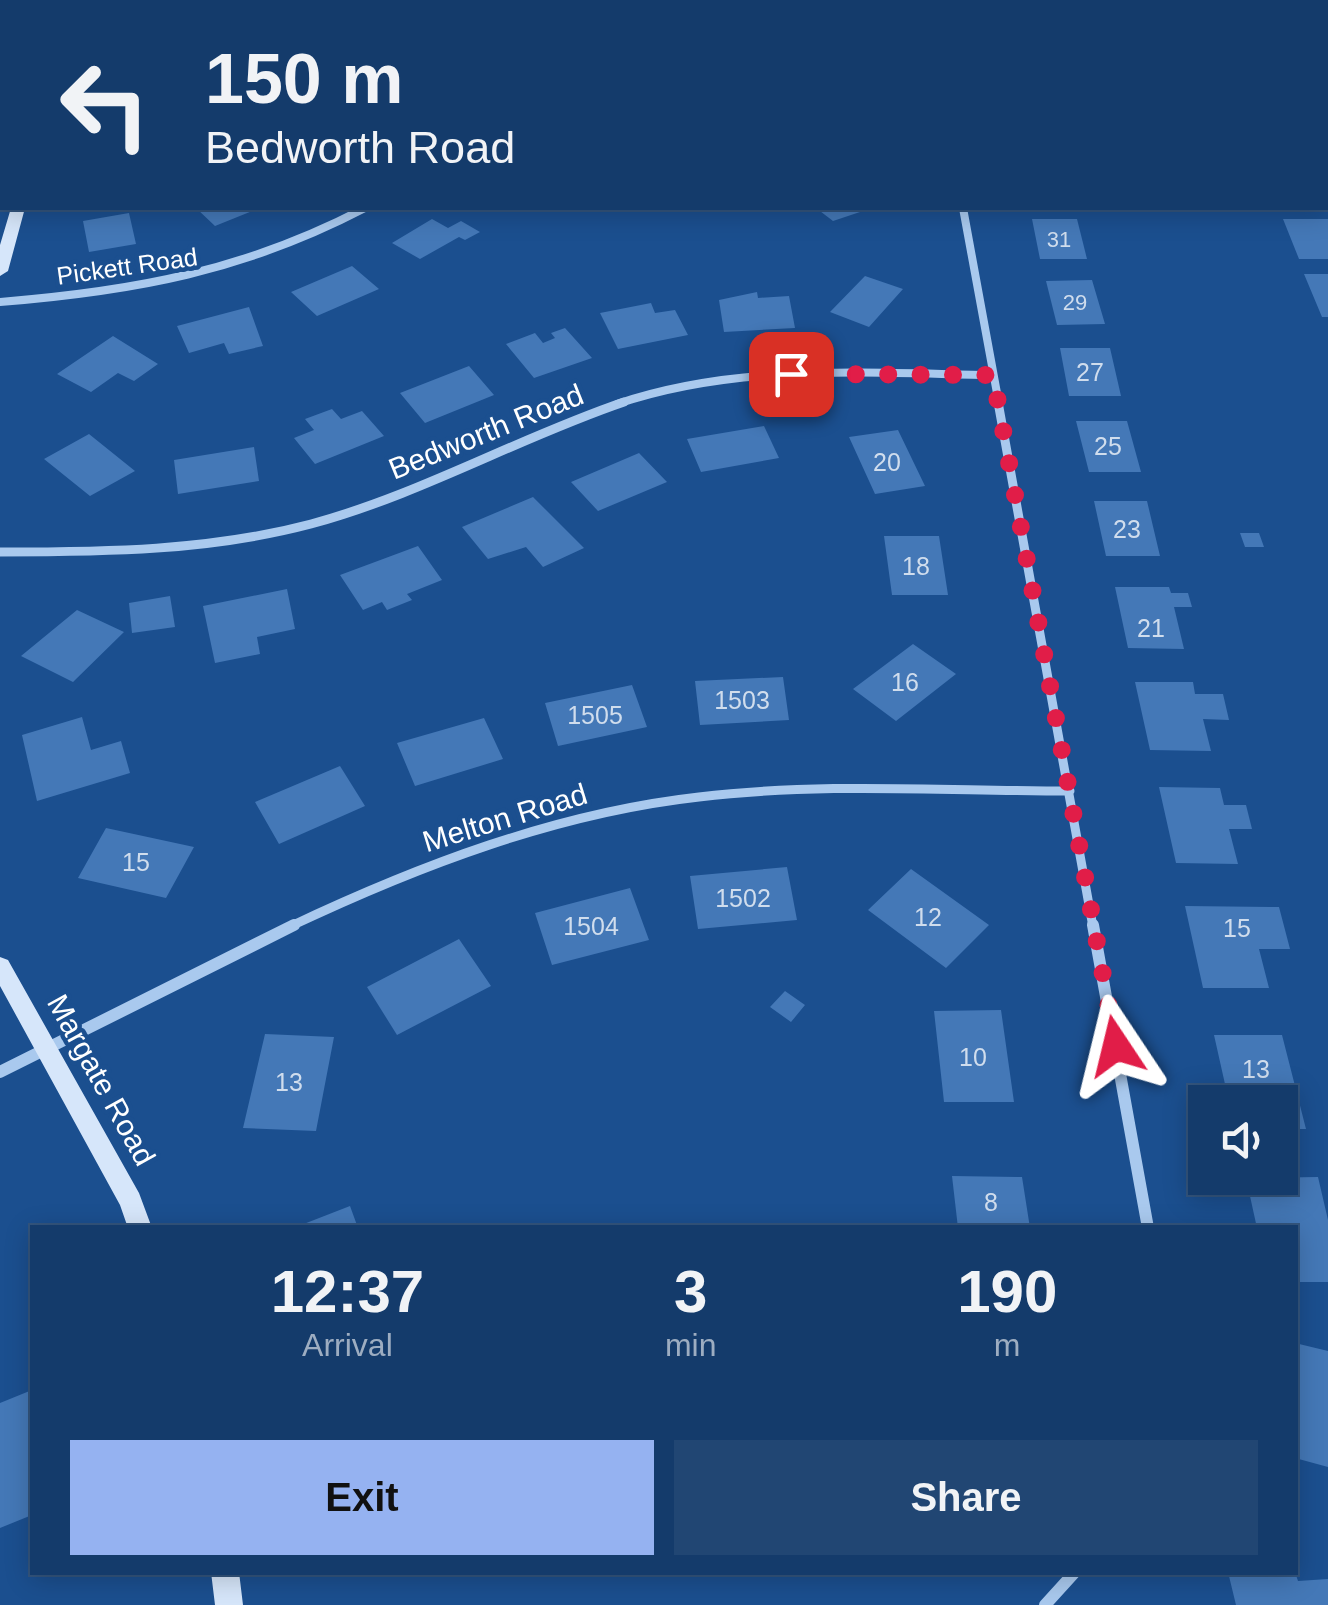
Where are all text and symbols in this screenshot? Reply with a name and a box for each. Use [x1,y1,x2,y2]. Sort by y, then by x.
icon: left [40,40,170,170]
text: 150 m [205,40,403,118]
text: Bedworth Road [205,122,515,173]
house number: 31 [1047,227,1071,252]
street label: Pickett Road [55,242,199,290]
house number: 29 [1063,290,1087,315]
pin [749,332,834,417]
icon: arrive [764,347,819,402]
house number: 27 [1076,358,1104,386]
street label: Bedworth Road [384,378,588,486]
house number: 25 [1094,432,1122,460]
house number: 20 [873,448,901,476]
house number: 23 [1113,515,1141,543]
house number: 18 [902,552,930,580]
house number: 21 [1137,614,1165,642]
house number: 16 [891,668,919,696]
house number: 1503 [714,686,770,714]
house number: 1505 [567,701,623,729]
street label: Melton Road [419,777,591,858]
house number: 15 [122,848,150,876]
house number: 1502 [715,884,771,912]
house number: 12 [914,903,942,931]
house number: 1504 [563,912,619,940]
house number: 15 [1223,914,1251,942]
street label: Margate Road [41,989,162,1171]
position arrow [1064,994,1168,1098]
house number: 10 [959,1043,987,1071]
house number: 13 [1242,1055,1270,1083]
house number: 13 [275,1068,303,1096]
map controls [1188,1085,1298,1195]
button: sound [1188,1085,1298,1195]
house number: 8 [984,1188,998,1216]
text: 12:37 [271,1258,424,1325]
text: 3 [674,1258,707,1325]
text: 190 [957,1258,1057,1325]
text: Arrival [302,1327,393,1363]
text: min [665,1327,716,1363]
text: m [994,1327,1021,1363]
button: Exit [70,1440,654,1555]
button: Share [674,1440,1258,1555]

